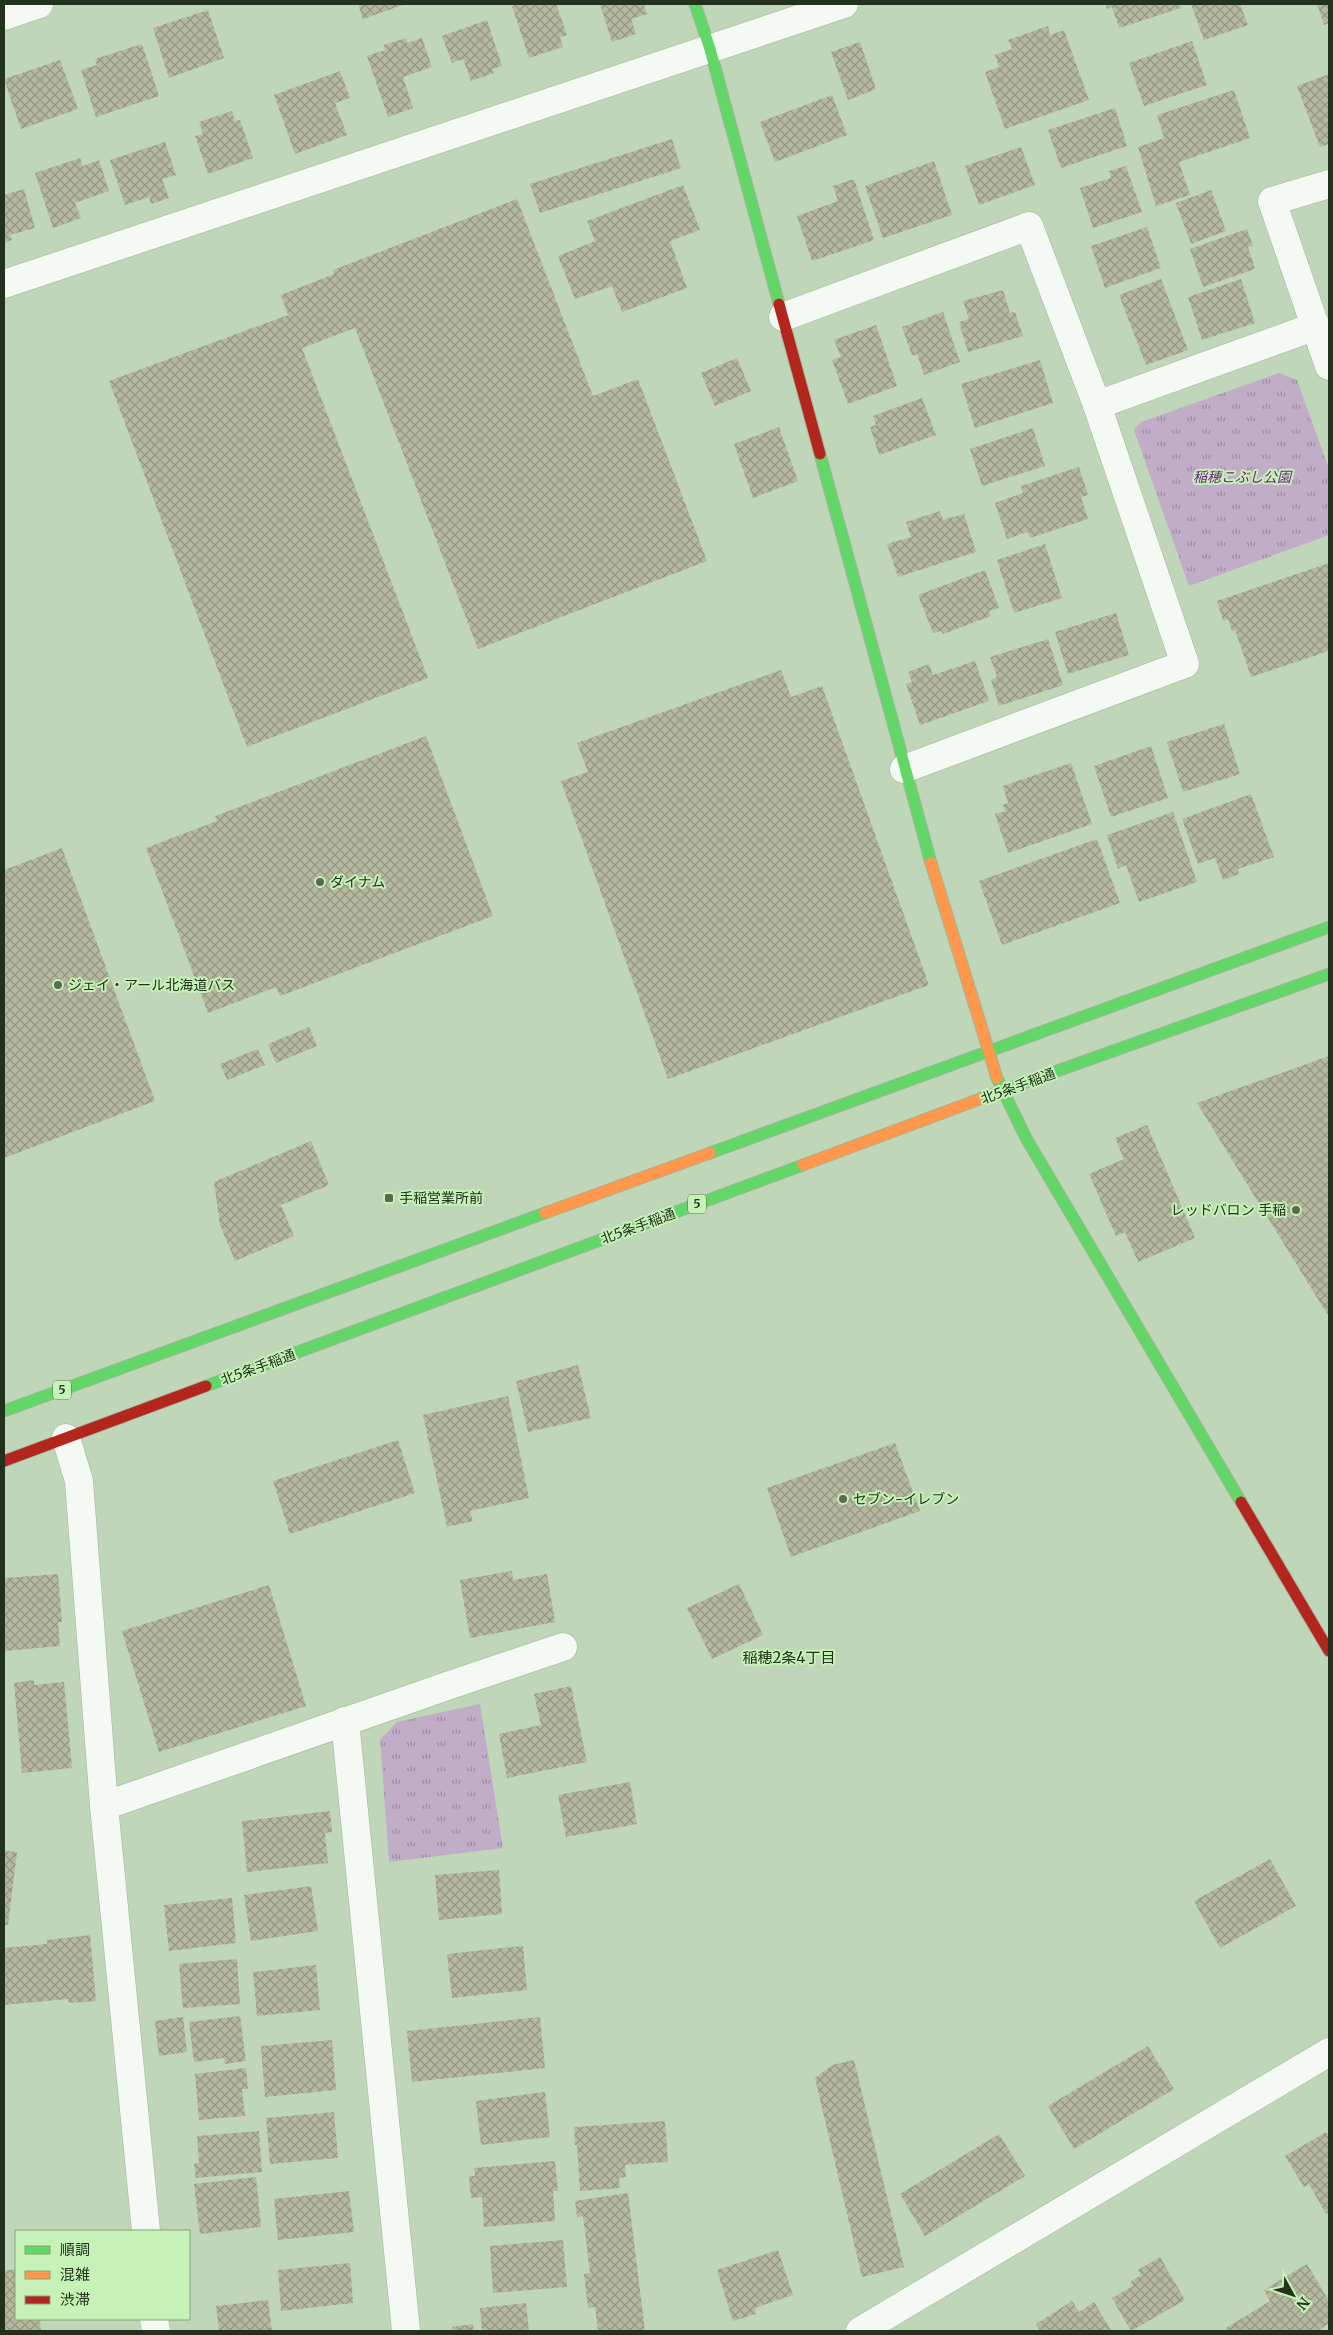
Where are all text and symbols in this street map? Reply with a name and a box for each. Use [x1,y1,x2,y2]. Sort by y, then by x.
park label: 稲穂こぶし公園 [1193,468,1293,486]
place label: ダイナム [330,873,385,891]
marker: ダイナム [314,876,326,888]
place label: ジェイ・アール北海道バス [68,976,235,994]
marker: ジェイ・アール北海道バス [52,979,64,991]
street label: 北5条手稲通 [978,1064,1058,1108]
place label: 手稲営業所前 [399,1189,483,1207]
marker: 手稲営業所前 [383,1192,395,1204]
road number: 5 [688,1194,706,1214]
place label: レッドバロン 手稲 [1171,1201,1286,1219]
street label: 北5条手稲通 [598,1204,678,1248]
marker: レッドバロン 手稲 [1290,1204,1302,1216]
street label: 北5条手稲通 [218,1345,298,1389]
road number: 5 [53,1380,71,1400]
place label: セブン-イレブン [853,1490,959,1508]
marker: セブン-イレブン [837,1493,849,1505]
district label: 稲穂2条4丁目 [742,1648,836,1667]
legend [15,2230,190,2320]
text: 順調 [60,2240,90,2259]
text: 混雑 [60,2265,90,2284]
north arrow [1268,2270,1318,2320]
text: 渋滞 [60,2290,90,2309]
text: N [1293,2293,1313,2313]

